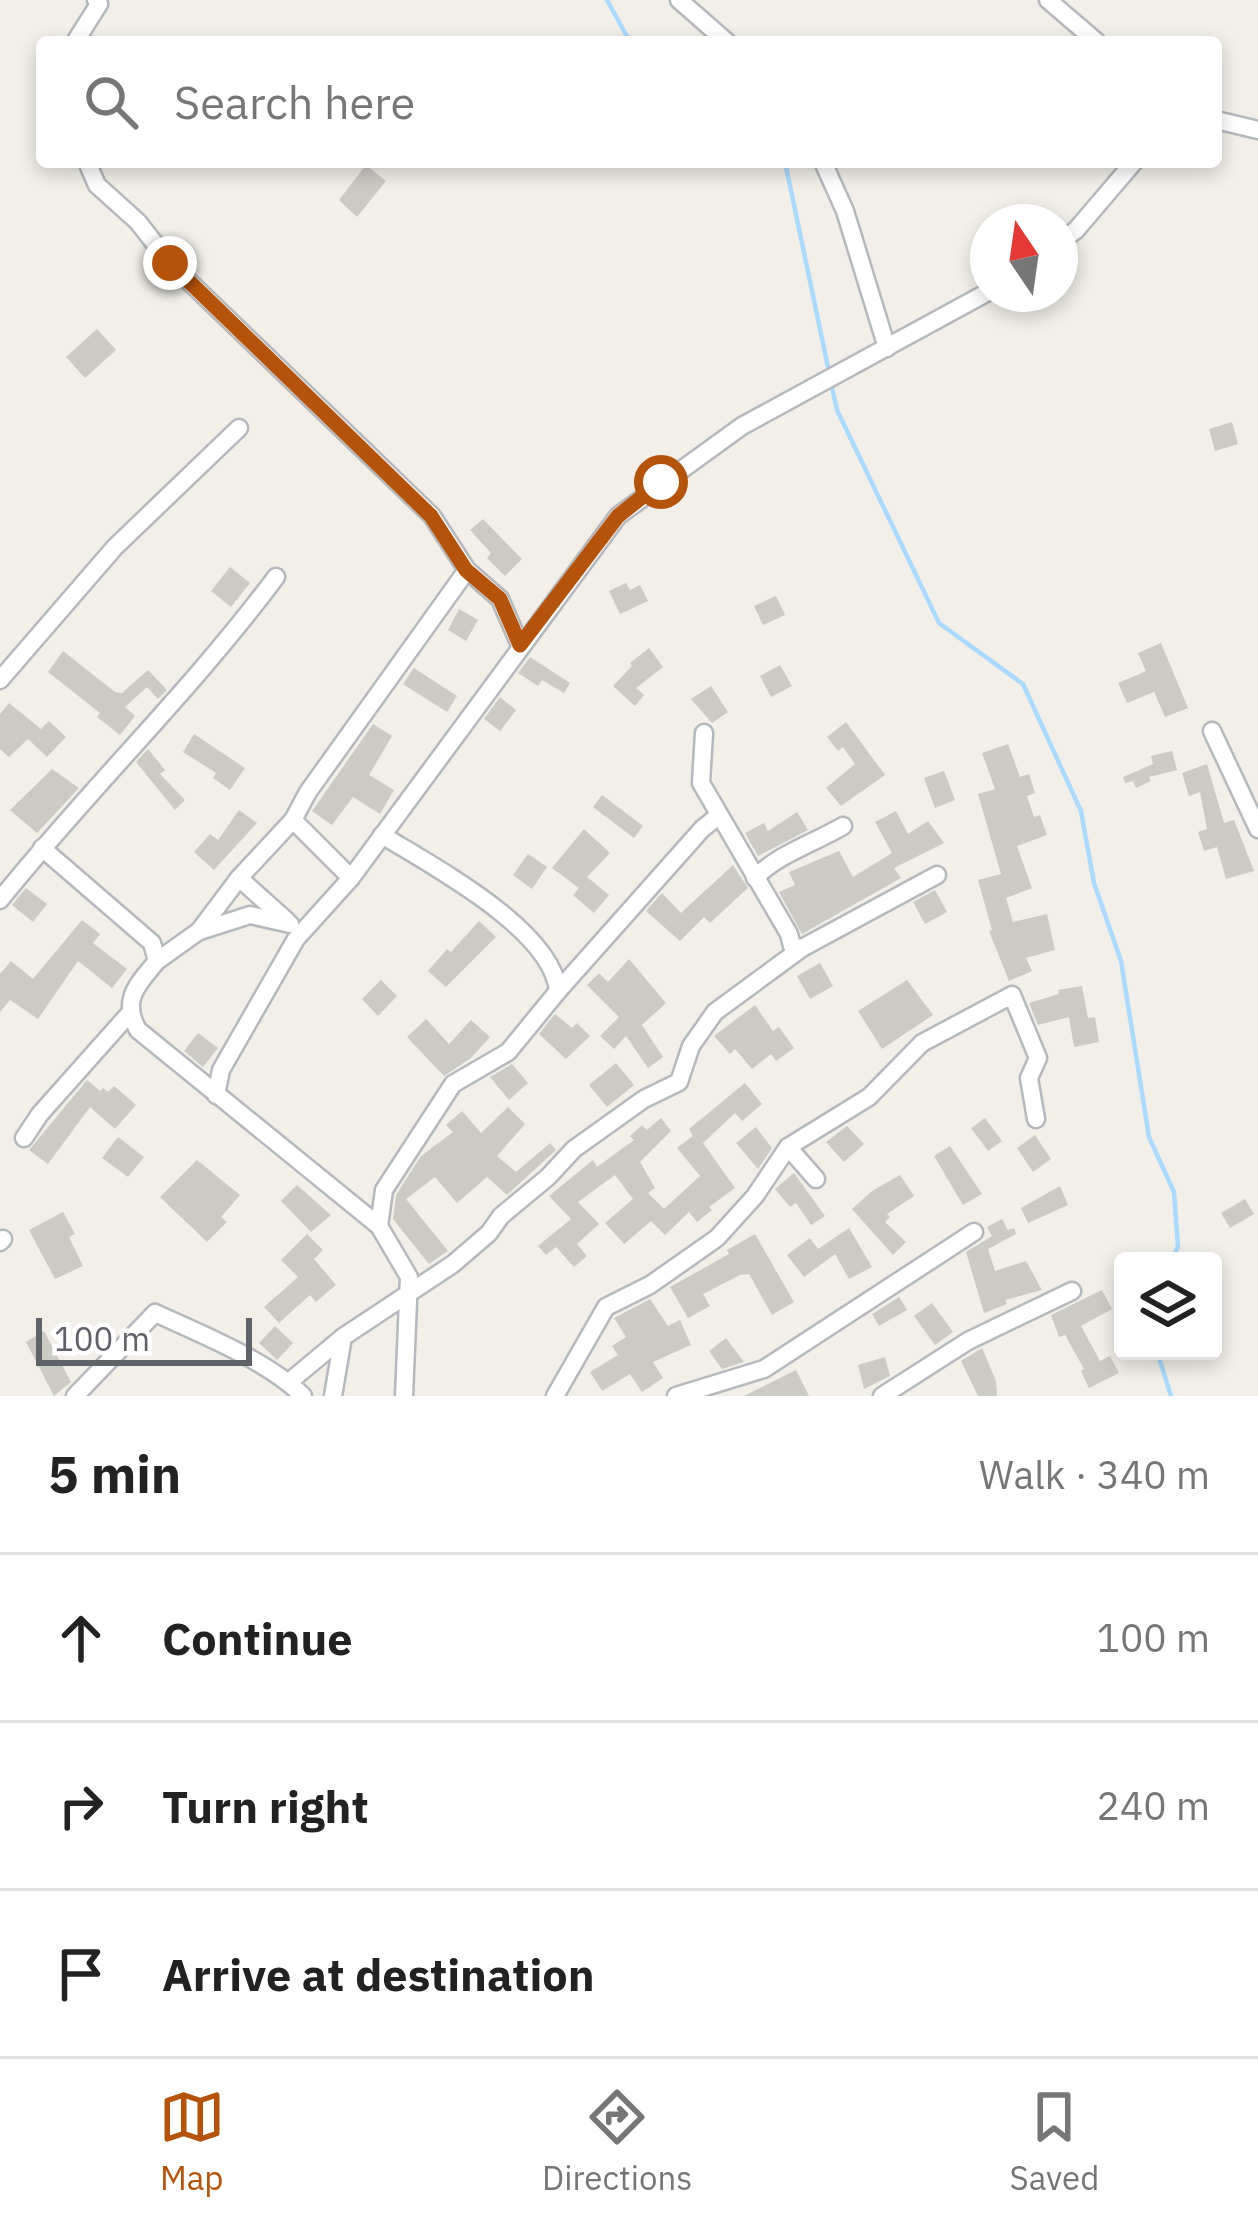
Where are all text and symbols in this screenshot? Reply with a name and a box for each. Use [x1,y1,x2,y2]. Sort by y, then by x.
search box [36,36,1222,168]
icon: search [78,69,144,135]
text: Search here [174,73,415,131]
north arrow [970,204,1078,312]
route end [143,236,197,290]
route start [634,455,688,509]
map controls [1114,1252,1222,1360]
button: layers [1114,1252,1222,1360]
scale bar [36,1312,252,1365]
text: 100 m [54,1317,150,1360]
text: 5 min [48,1441,181,1507]
text: Walk · 340 m [979,1449,1210,1500]
icon: ahead [48,1605,114,1671]
text: Continue [162,1609,353,1667]
text: 100 m [1097,1612,1210,1663]
icon: right [48,1773,114,1839]
text: Turn right [162,1777,369,1835]
text: 240 m [1097,1780,1210,1831]
icon: arrive [48,1941,114,2007]
text: Arrive at destination [162,1945,595,2003]
tab: Map [159,2084,225,2199]
tab: Directions [542,2084,692,2199]
tab: Saved [1010,2084,1099,2199]

